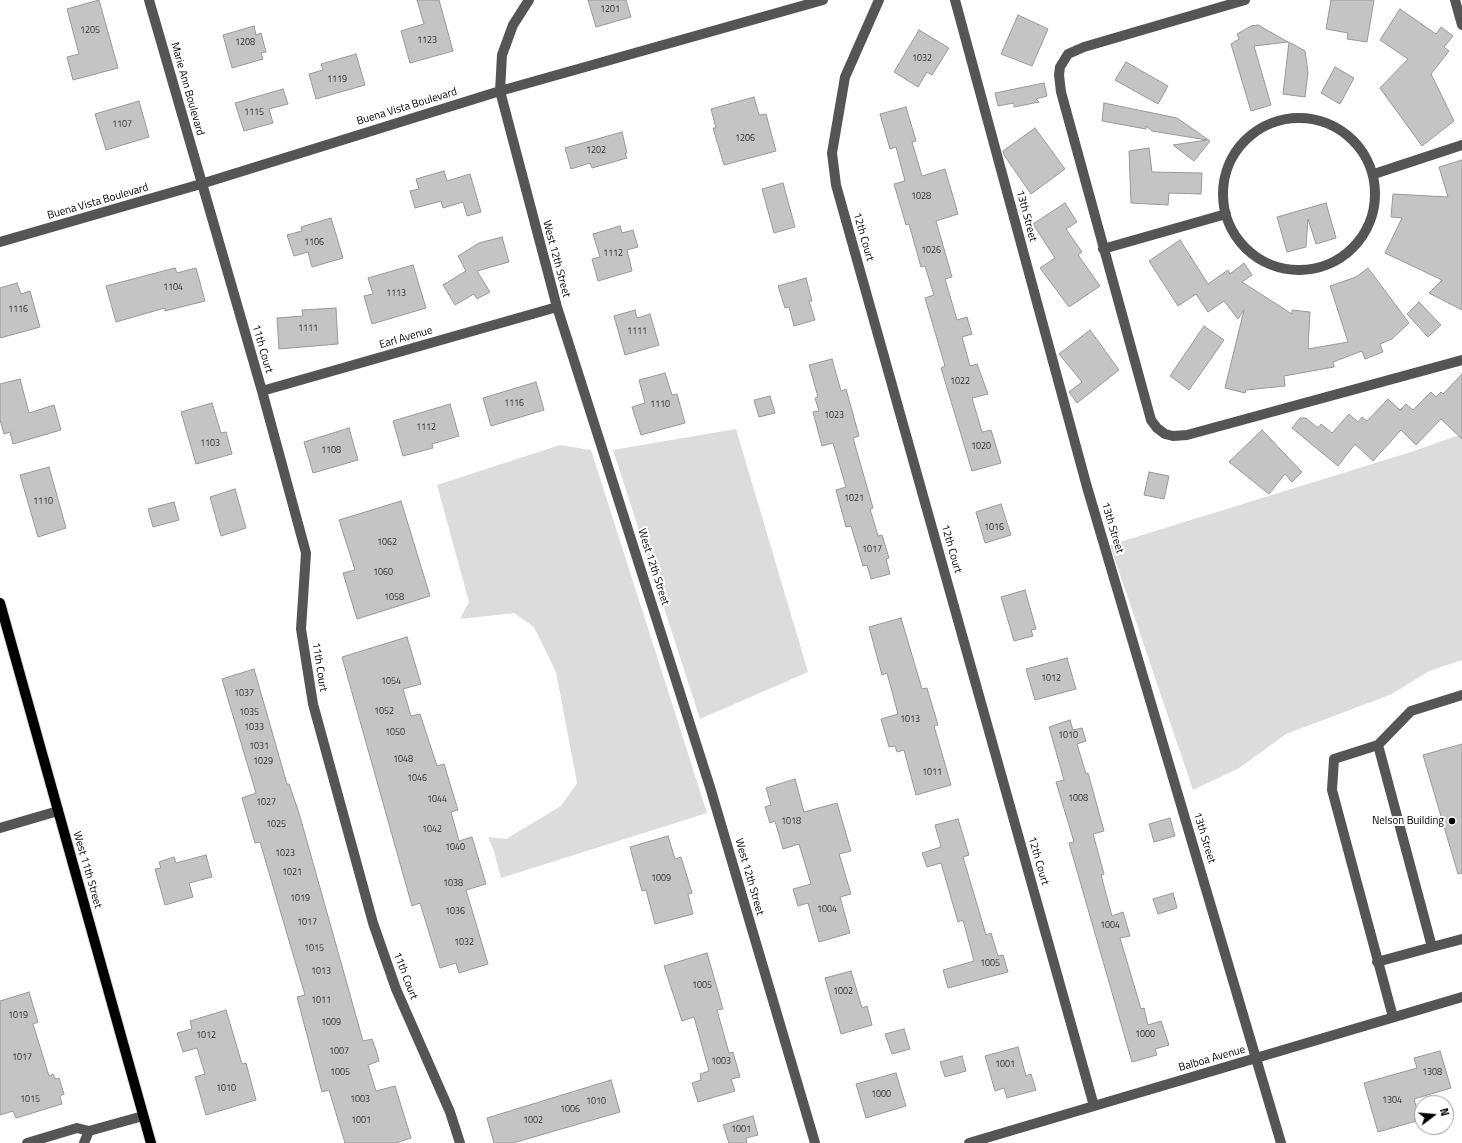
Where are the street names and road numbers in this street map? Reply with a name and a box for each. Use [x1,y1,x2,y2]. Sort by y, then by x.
street label: Marie Ann Boulevard [167,41,207,137]
street label: Buena Vista Boulevard [355,85,459,129]
street label: Buena Vista Boulevard [46,181,150,223]
street label: 13th Street [1013,189,1039,243]
street label: 12th Court [850,211,876,263]
street label: West 12th Street [539,219,573,299]
street label: 11th Court [249,323,275,375]
street label: Earl Avenue [378,324,434,352]
street label: 13th Street [1098,501,1126,555]
street label: 12th Court [938,523,964,575]
street label: West 12th Street [634,527,672,607]
street label: 11th Court [309,641,329,693]
street label: 13th Street [1190,811,1218,865]
street label: West 11th Street [70,830,104,910]
street label: 12th Court [1025,835,1051,887]
street label: West 12th Street [732,837,766,917]
street label: 11th Court [390,950,420,1002]
street label: Balboa Avenue [1177,1043,1247,1075]

